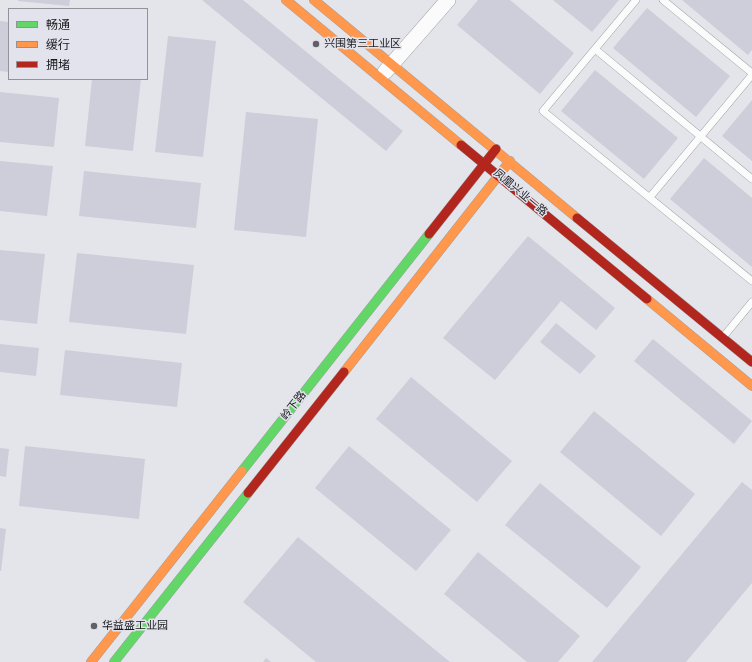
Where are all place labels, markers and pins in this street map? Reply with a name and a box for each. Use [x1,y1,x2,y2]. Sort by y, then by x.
place label: 兴围第三工业区 [324,37,401,51]
marker: 兴围第三工业区 [311,39,321,49]
place label: 华益盛工业园 [102,619,168,633]
marker: 华益盛工业园 [89,621,99,631]

